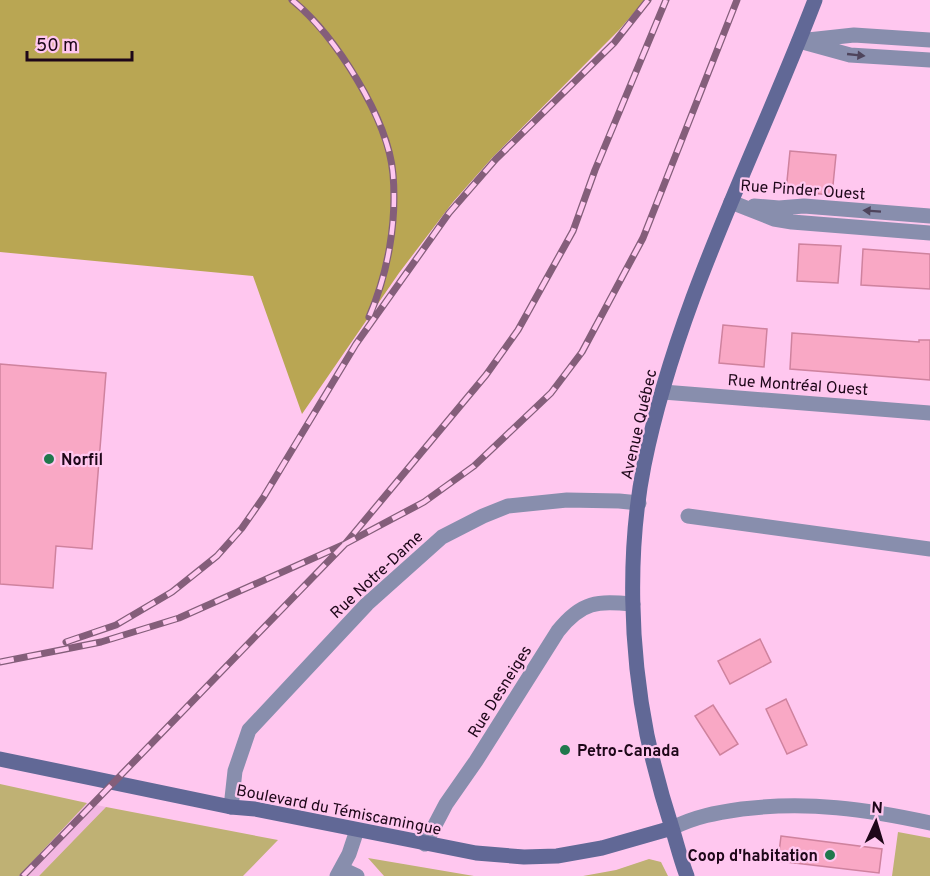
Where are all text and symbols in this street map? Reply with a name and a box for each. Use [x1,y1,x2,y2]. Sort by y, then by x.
scale bar [27,24,132,62]
text: 50 m [36,35,78,58]
one-way arrow [846,50,865,60]
street label: Rue Pinder Ouest [740,177,866,205]
one-way arrow [862,207,881,216]
street label: Avenue Québec [618,367,662,482]
street label: Rue Montréal Ouest [727,371,869,401]
place label: Norfil [61,451,103,471]
marker: Norfil [42,452,56,466]
street label: Rue Notre-Dame [327,527,428,624]
street label: Rue Desneiges [464,642,537,742]
place label: Petro-Canada [577,742,679,762]
marker: Petro-Canada [558,743,572,757]
street label: Boulevard du Témiscamingue [234,781,443,841]
north arrow [846,792,906,852]
text: N [870,799,883,819]
place label: Coop d'habitation [687,847,818,867]
marker: Coop d'habitation [823,848,837,862]

